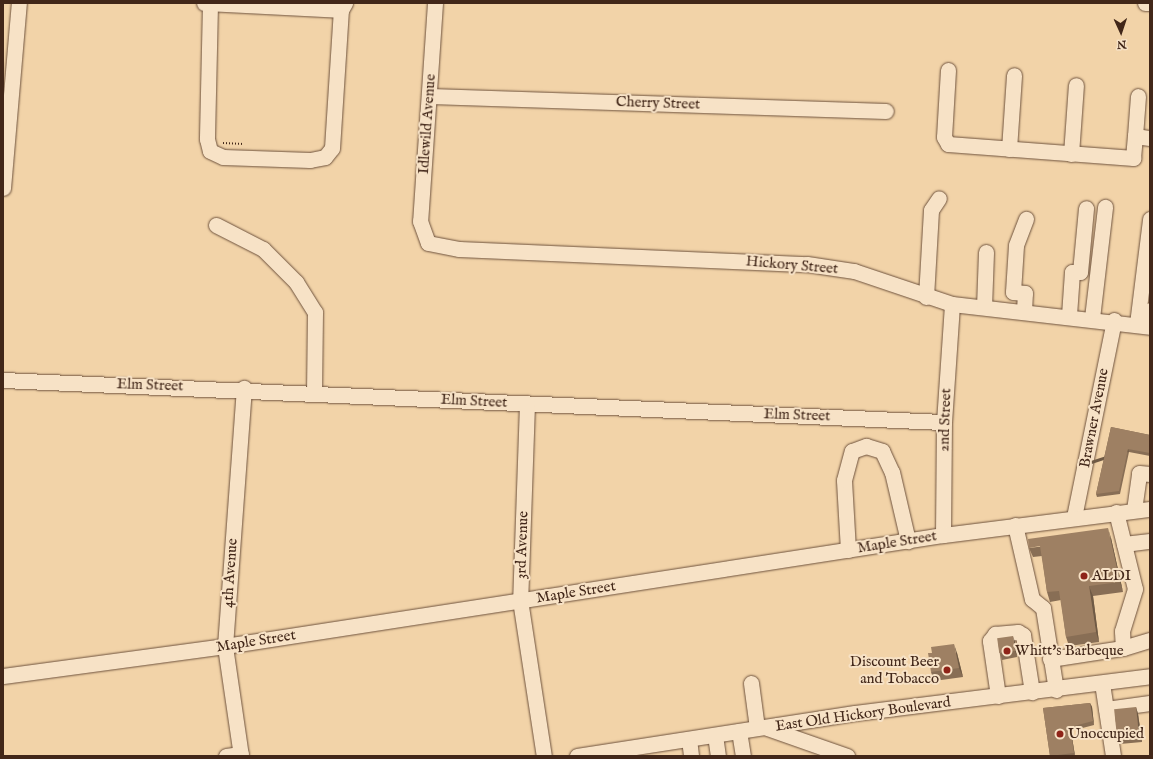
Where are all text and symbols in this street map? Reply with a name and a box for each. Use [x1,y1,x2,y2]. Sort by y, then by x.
north arrow [1101,12,1141,52]
text: N [1117,37,1127,51]
street label: Idlewild Avenue [415,73,439,175]
street label: Cherry Street [615,93,701,113]
street label: Hickory Street [745,252,839,278]
street label: Brawner Avenue [1076,367,1112,469]
street label: Elm Street [116,375,184,395]
street label: 2nd Street [935,388,955,452]
street label: Elm Street [440,390,508,412]
street label: Elm Street [763,405,831,425]
street label: 3rd Avenue [512,511,532,579]
street label: Maple Street [856,527,938,557]
street label: 4th Avenue [219,538,241,608]
place label: ALDI [1092,567,1131,585]
marker: ALDI [1079,571,1089,581]
street label: Maple Street [535,577,617,607]
street label: Maple Street [215,626,297,656]
place label: Whitt's Barbeque [1015,642,1124,660]
marker: Whitt's Barbeque [1002,646,1012,656]
place label: Discount Beer and Tobacco [850,652,939,687]
marker: Discount Beer and Tobacco [942,665,952,675]
street label: East Old Hickory Boulevard [774,693,952,735]
place label: Unoccupied [1068,725,1144,743]
marker: Unoccupied [1055,729,1065,739]

